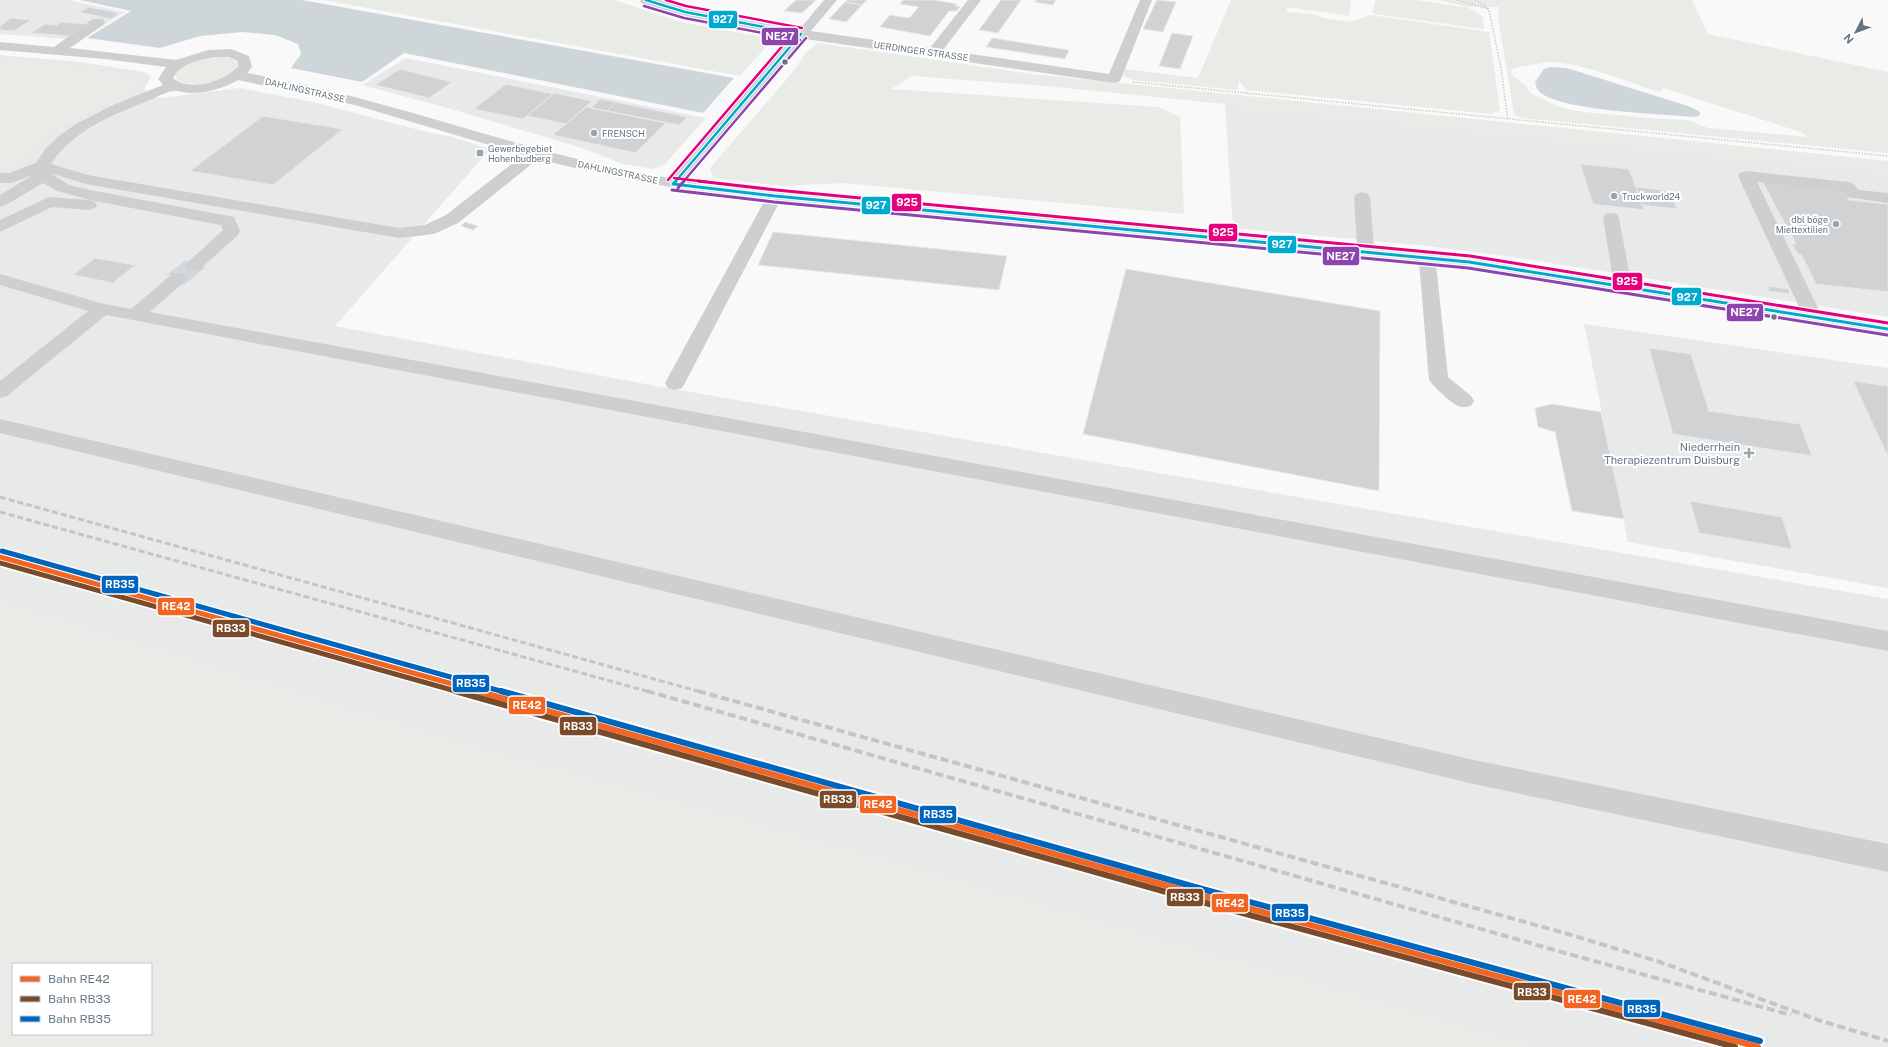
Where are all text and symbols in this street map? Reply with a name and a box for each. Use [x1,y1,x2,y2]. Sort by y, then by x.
line badge: 927 [708,10,738,29]
north arrow [1836,12,1876,52]
text: 927 [712,13,734,25]
line badge: NE27 [761,27,799,46]
text: NE27 [765,30,795,42]
text: N [1841,31,1856,46]
street label: UERDINGER STRASSE [873,39,969,63]
unlabelled marker [780,57,790,67]
street label: DAHLINGSTRASSE [264,75,346,105]
marker: FRENSCH [589,128,599,138]
place label: FRENSCH [602,128,645,139]
place label: Gewerbegebiet Hohenbudberg [488,143,553,164]
marker: Gewerbegebiet Hohenbudberg [475,148,485,158]
street label: DAHLINGSTRASSE [577,158,659,186]
marker: Truckworld24 [1609,191,1619,201]
place label: Truckworld24 [1622,191,1681,202]
line badge: 925 [891,193,922,212]
line badge: 927 [861,196,891,215]
text: 925 [896,196,918,208]
text: 927 [865,199,887,211]
place label: dbl böge Miettextilien [1776,214,1828,235]
marker: dbl böge Miettextilien [1831,219,1841,229]
line badge: 925 [1208,223,1238,242]
text: 925 [1212,226,1234,238]
line badge: 927 [1267,235,1297,254]
text: 927 [1271,238,1293,250]
line badge: NE27 [1322,246,1360,266]
text: NE27 [1326,250,1356,262]
line badge: 925 [1612,272,1643,291]
text: 925 [1616,275,1638,287]
line badge: 927 [1671,287,1702,306]
text: 927 [1676,291,1698,303]
line badge: NE27 [1726,303,1764,322]
text: NE27 [1730,306,1760,318]
unlabelled marker [1769,312,1779,322]
place label: Niederrhein Therapiezentrum Duisburg [1604,441,1740,466]
marker: Niederrhein Therapiezentrum Duisburg [1743,447,1755,459]
line badge: RB35 [101,575,139,594]
text: RB35 [105,578,135,590]
line badge: RE42 [157,597,195,616]
text: RE42 [162,600,190,612]
line badge: RB33 [212,619,250,638]
text: RB33 [216,622,246,634]
line badge: RB35 [452,674,490,693]
text: RB35 [456,677,486,689]
line badge: RE42 [508,696,546,715]
text: RE42 [513,699,541,711]
line badge: RB33 [559,716,597,736]
text: RB33 [563,720,593,732]
line badge: RB33 [819,790,857,809]
text: RB33 [823,793,853,805]
line badge: RE42 [859,795,897,814]
text: RE42 [864,798,892,810]
line badge: RB35 [919,805,957,824]
text: RB35 [923,808,953,820]
line badge: RB33 [1166,888,1204,907]
text: RB33 [1170,891,1200,903]
line badge: RE42 [1211,893,1249,913]
text: RE42 [1216,897,1244,909]
line badge: RB35 [1271,903,1309,922]
text: RB35 [1275,907,1305,919]
legend [12,963,152,1035]
text: Bahn RE42 [48,972,110,986]
line badge: RB33 [1513,982,1551,1001]
text: RB33 [1517,986,1547,998]
line badge: RE42 [1563,989,1601,1009]
text: Bahn RB33 [48,992,111,1006]
text: RE42 [1568,993,1596,1005]
line badge: RB35 [1623,999,1661,1018]
text: RB35 [1627,1003,1657,1015]
text: Bahn RB35 [48,1012,111,1026]

